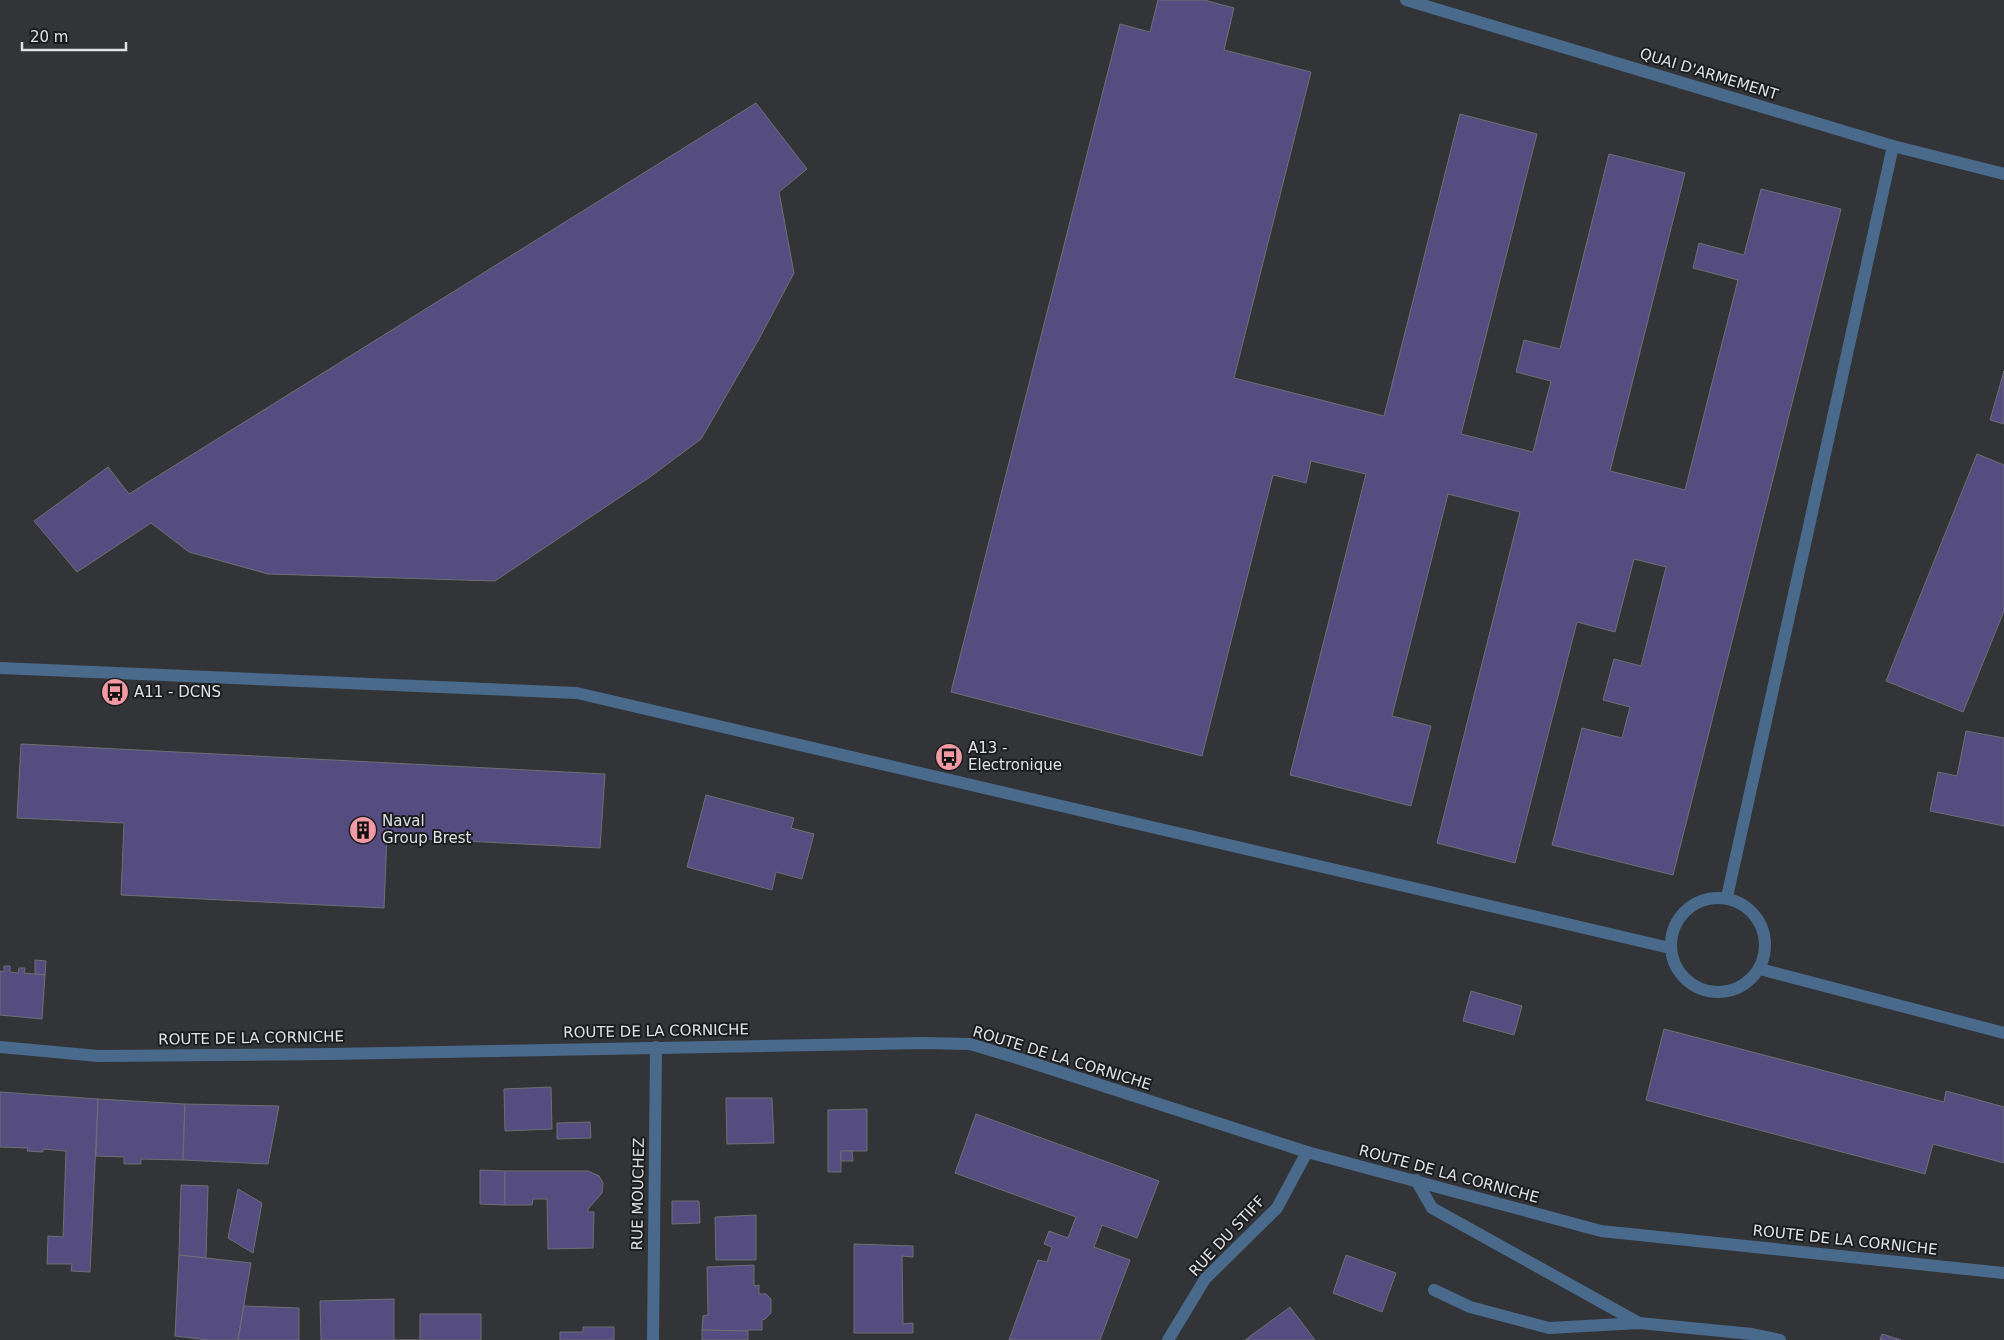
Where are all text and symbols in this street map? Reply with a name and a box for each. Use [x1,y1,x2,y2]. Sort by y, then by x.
scale bar [22,20,126,52]
text: 20 m [30,28,68,46]
street label: QUAI D'ARMEMENT [1638,44,1781,104]
bus stop icon: A11 - DCNS [100,677,130,707]
place label: A11 - DCNS [134,683,221,701]
place label: A13 - Electronique [968,739,1062,774]
bus stop icon: A13 - Electronique [934,742,964,772]
place label: Naval Group Brest [382,812,472,847]
building icon: Naval Group Brest [348,815,378,845]
street label: ROUTE DE LA CORNICHE [563,1020,749,1042]
street label: ROUTE DE LA CORNICHE [971,1022,1153,1094]
street label: ROUTE DE LA CORNICHE [158,1027,344,1049]
street label: RUE MOUCHEZ [628,1137,648,1251]
street label: ROUTE DE LA CORNICHE [1357,1141,1541,1207]
street label: RUE DU STIFF [1185,1192,1269,1280]
street label: ROUTE DE LA CORNICHE [1752,1221,1938,1259]

